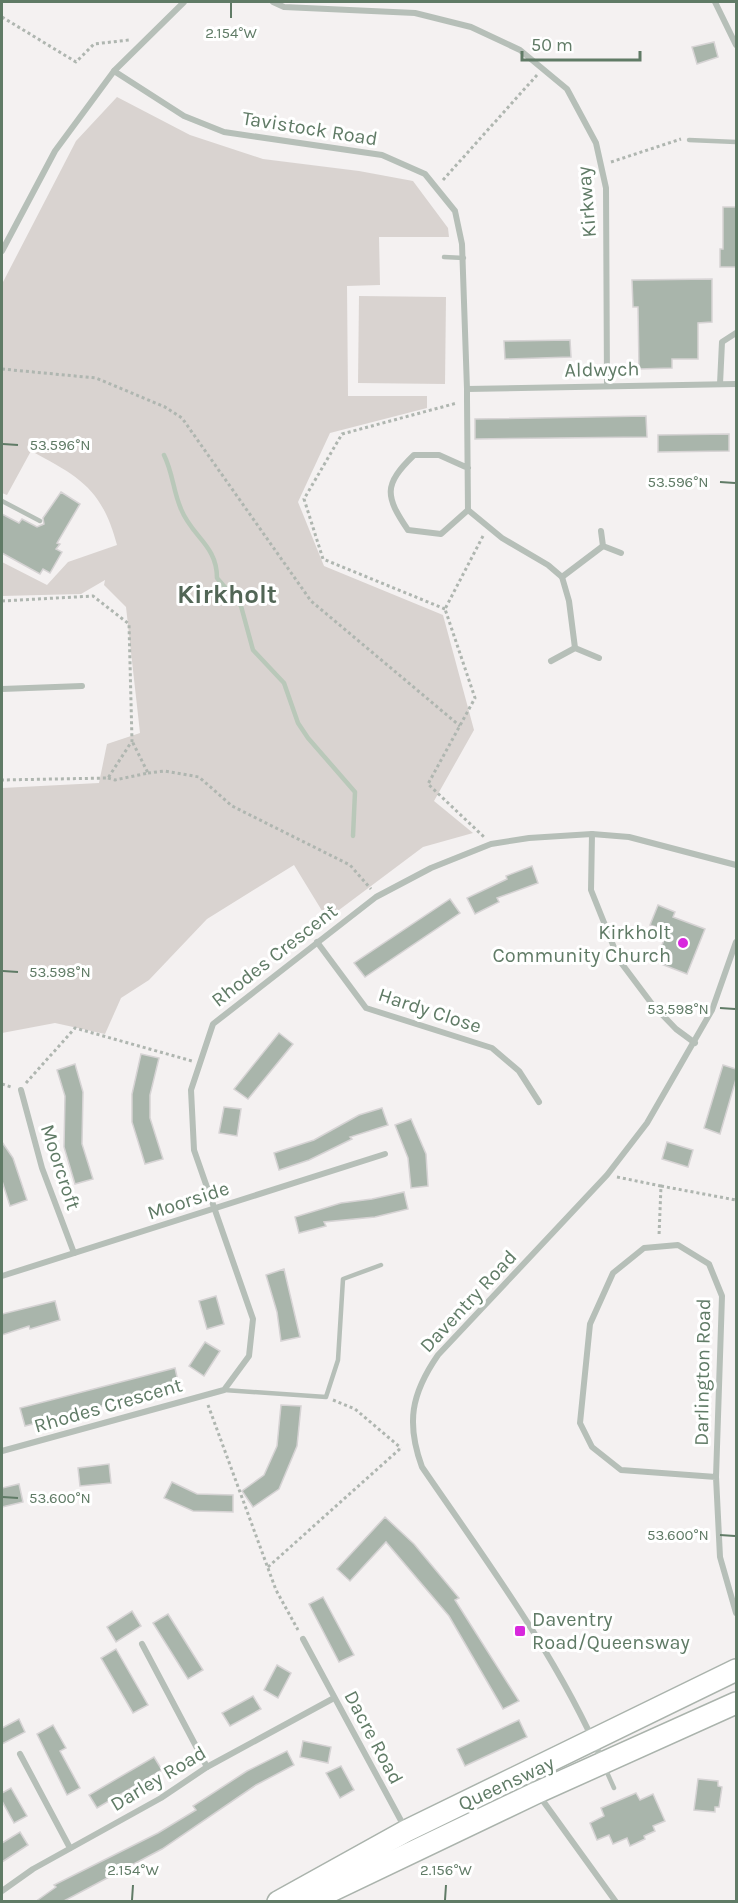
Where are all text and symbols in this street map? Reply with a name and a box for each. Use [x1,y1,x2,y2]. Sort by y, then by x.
text: 2.154°W [205,24,257,42]
scale bar [522,24,640,62]
text: 50 m [531,34,573,56]
street label: Tavistock Road [241,106,379,151]
street label: Kirkway [572,165,601,239]
street label: Aldwych [564,357,640,382]
text: 53.596°N [29,436,91,454]
text: 53.596°N [647,473,709,491]
district label: Kirkholt [177,579,277,610]
street label: Rhodes Crescent [207,899,342,1012]
place label: Kirkholt Community Church [493,921,671,967]
marker: Kirkholt Community Church [676,936,690,950]
text: 53.598°N [29,963,91,981]
street label: Hardy Close [375,983,484,1038]
text: 53.598°N [647,1000,709,1018]
street label: Moorcroft [36,1121,85,1213]
street label: Moorside [144,1176,232,1224]
street label: Daventry Road [415,1245,522,1357]
street label: Darlington Road [690,1298,715,1446]
street label: Rhodes Crescent [31,1373,185,1438]
text: 53.600°N [29,1489,91,1507]
text: 53.600°N [647,1526,709,1544]
place label: Daventry Road/Queensway [532,1608,690,1654]
marker: Daventry Road/Queensway [513,1624,527,1638]
street label: Dacre Road [339,1686,408,1788]
street label: Darley Road [106,1741,210,1816]
street label: Queensway [455,1751,558,1816]
text: 2.154°W [107,1861,159,1879]
text: 2.156°W [420,1861,473,1879]

